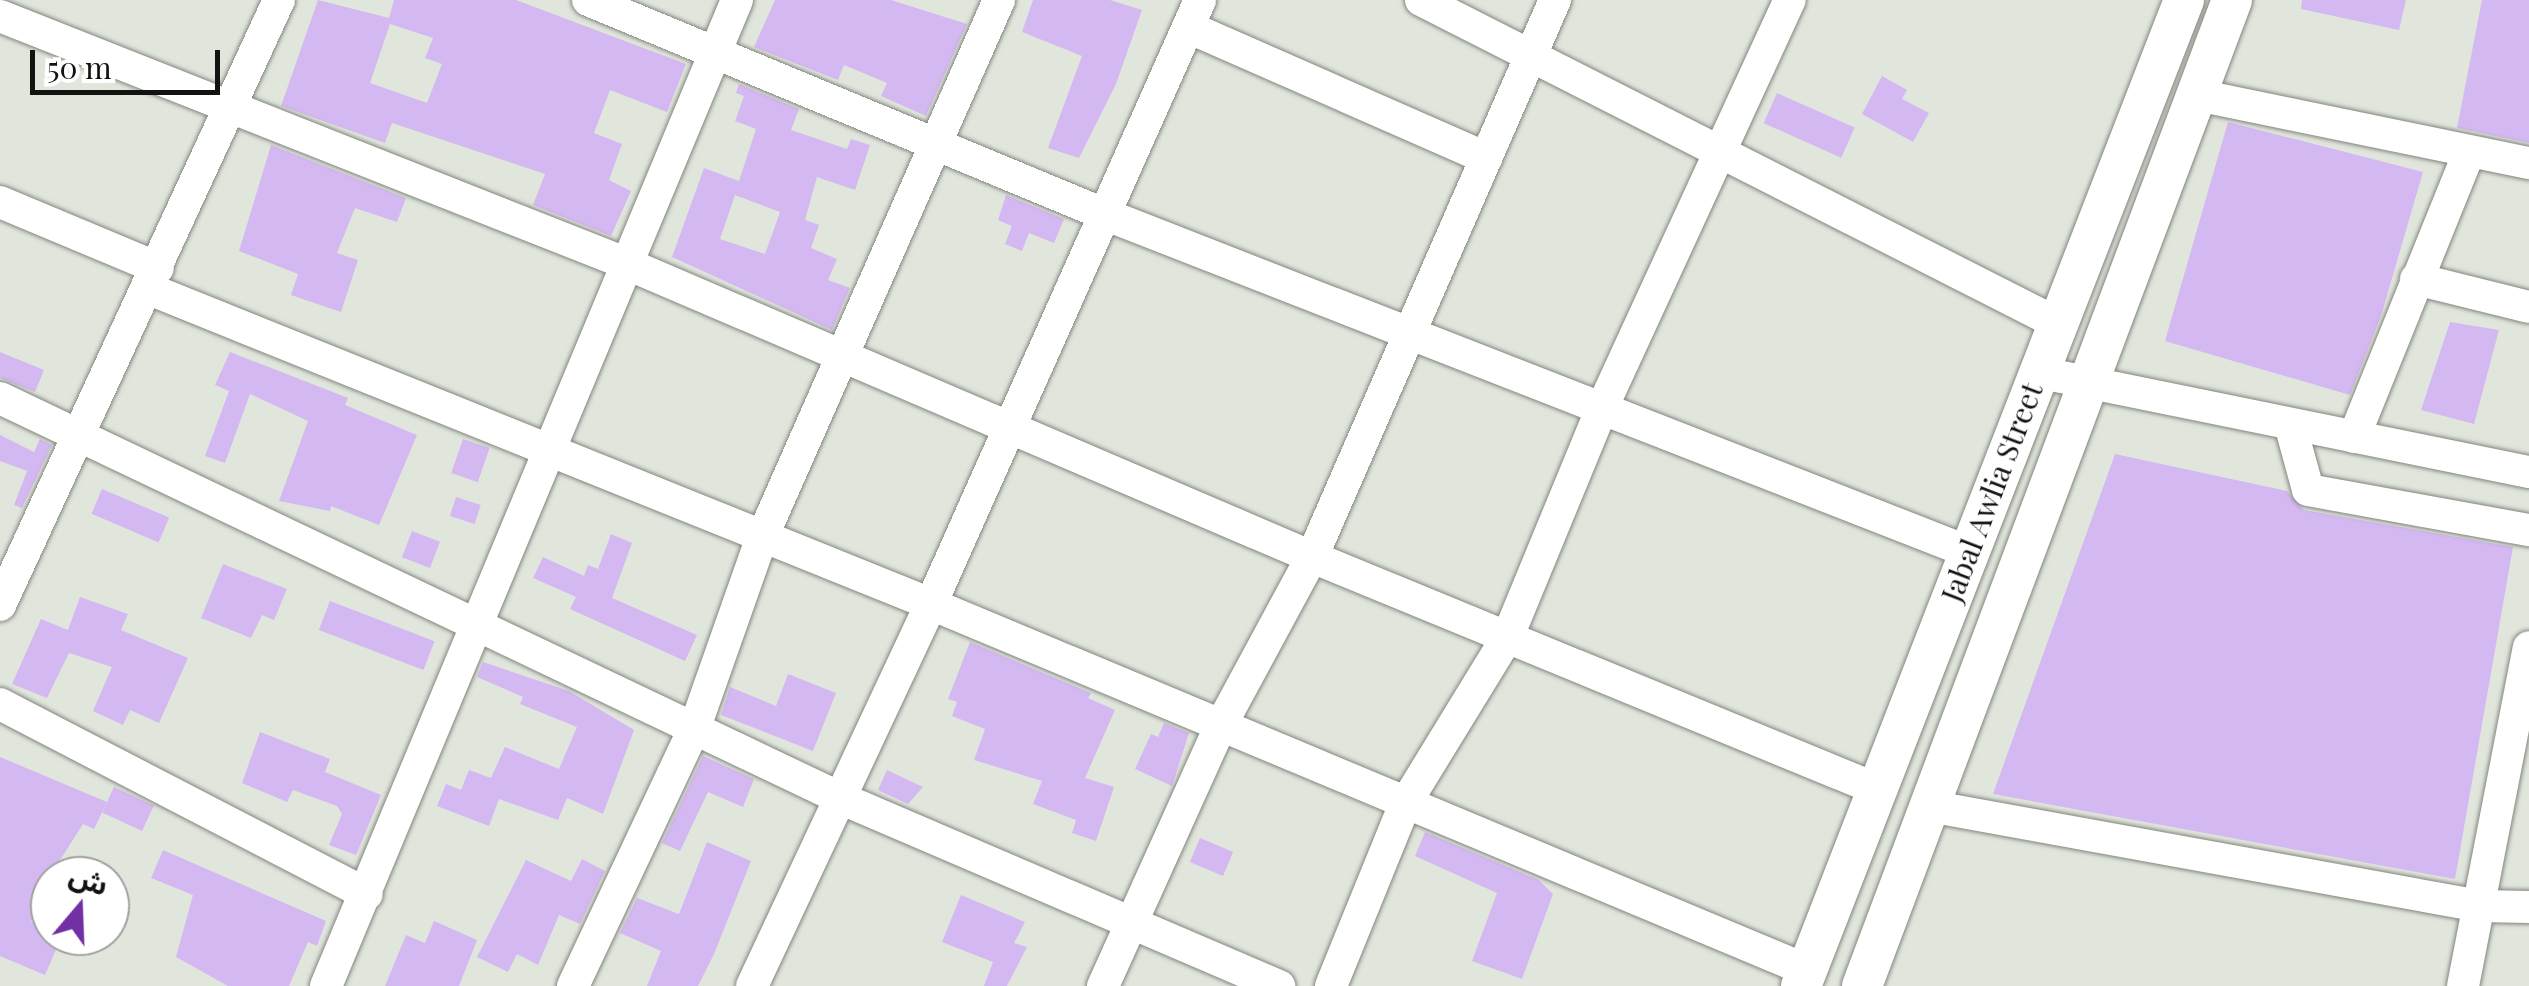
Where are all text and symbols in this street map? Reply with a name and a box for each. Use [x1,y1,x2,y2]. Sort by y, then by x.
scale bar [35,30,225,92]
text: 50 m [47,47,112,87]
street label: Jabal Awlia Street [1932,377,2050,607]
text: ش [65,855,113,903]
north arrow [30,856,130,956]

